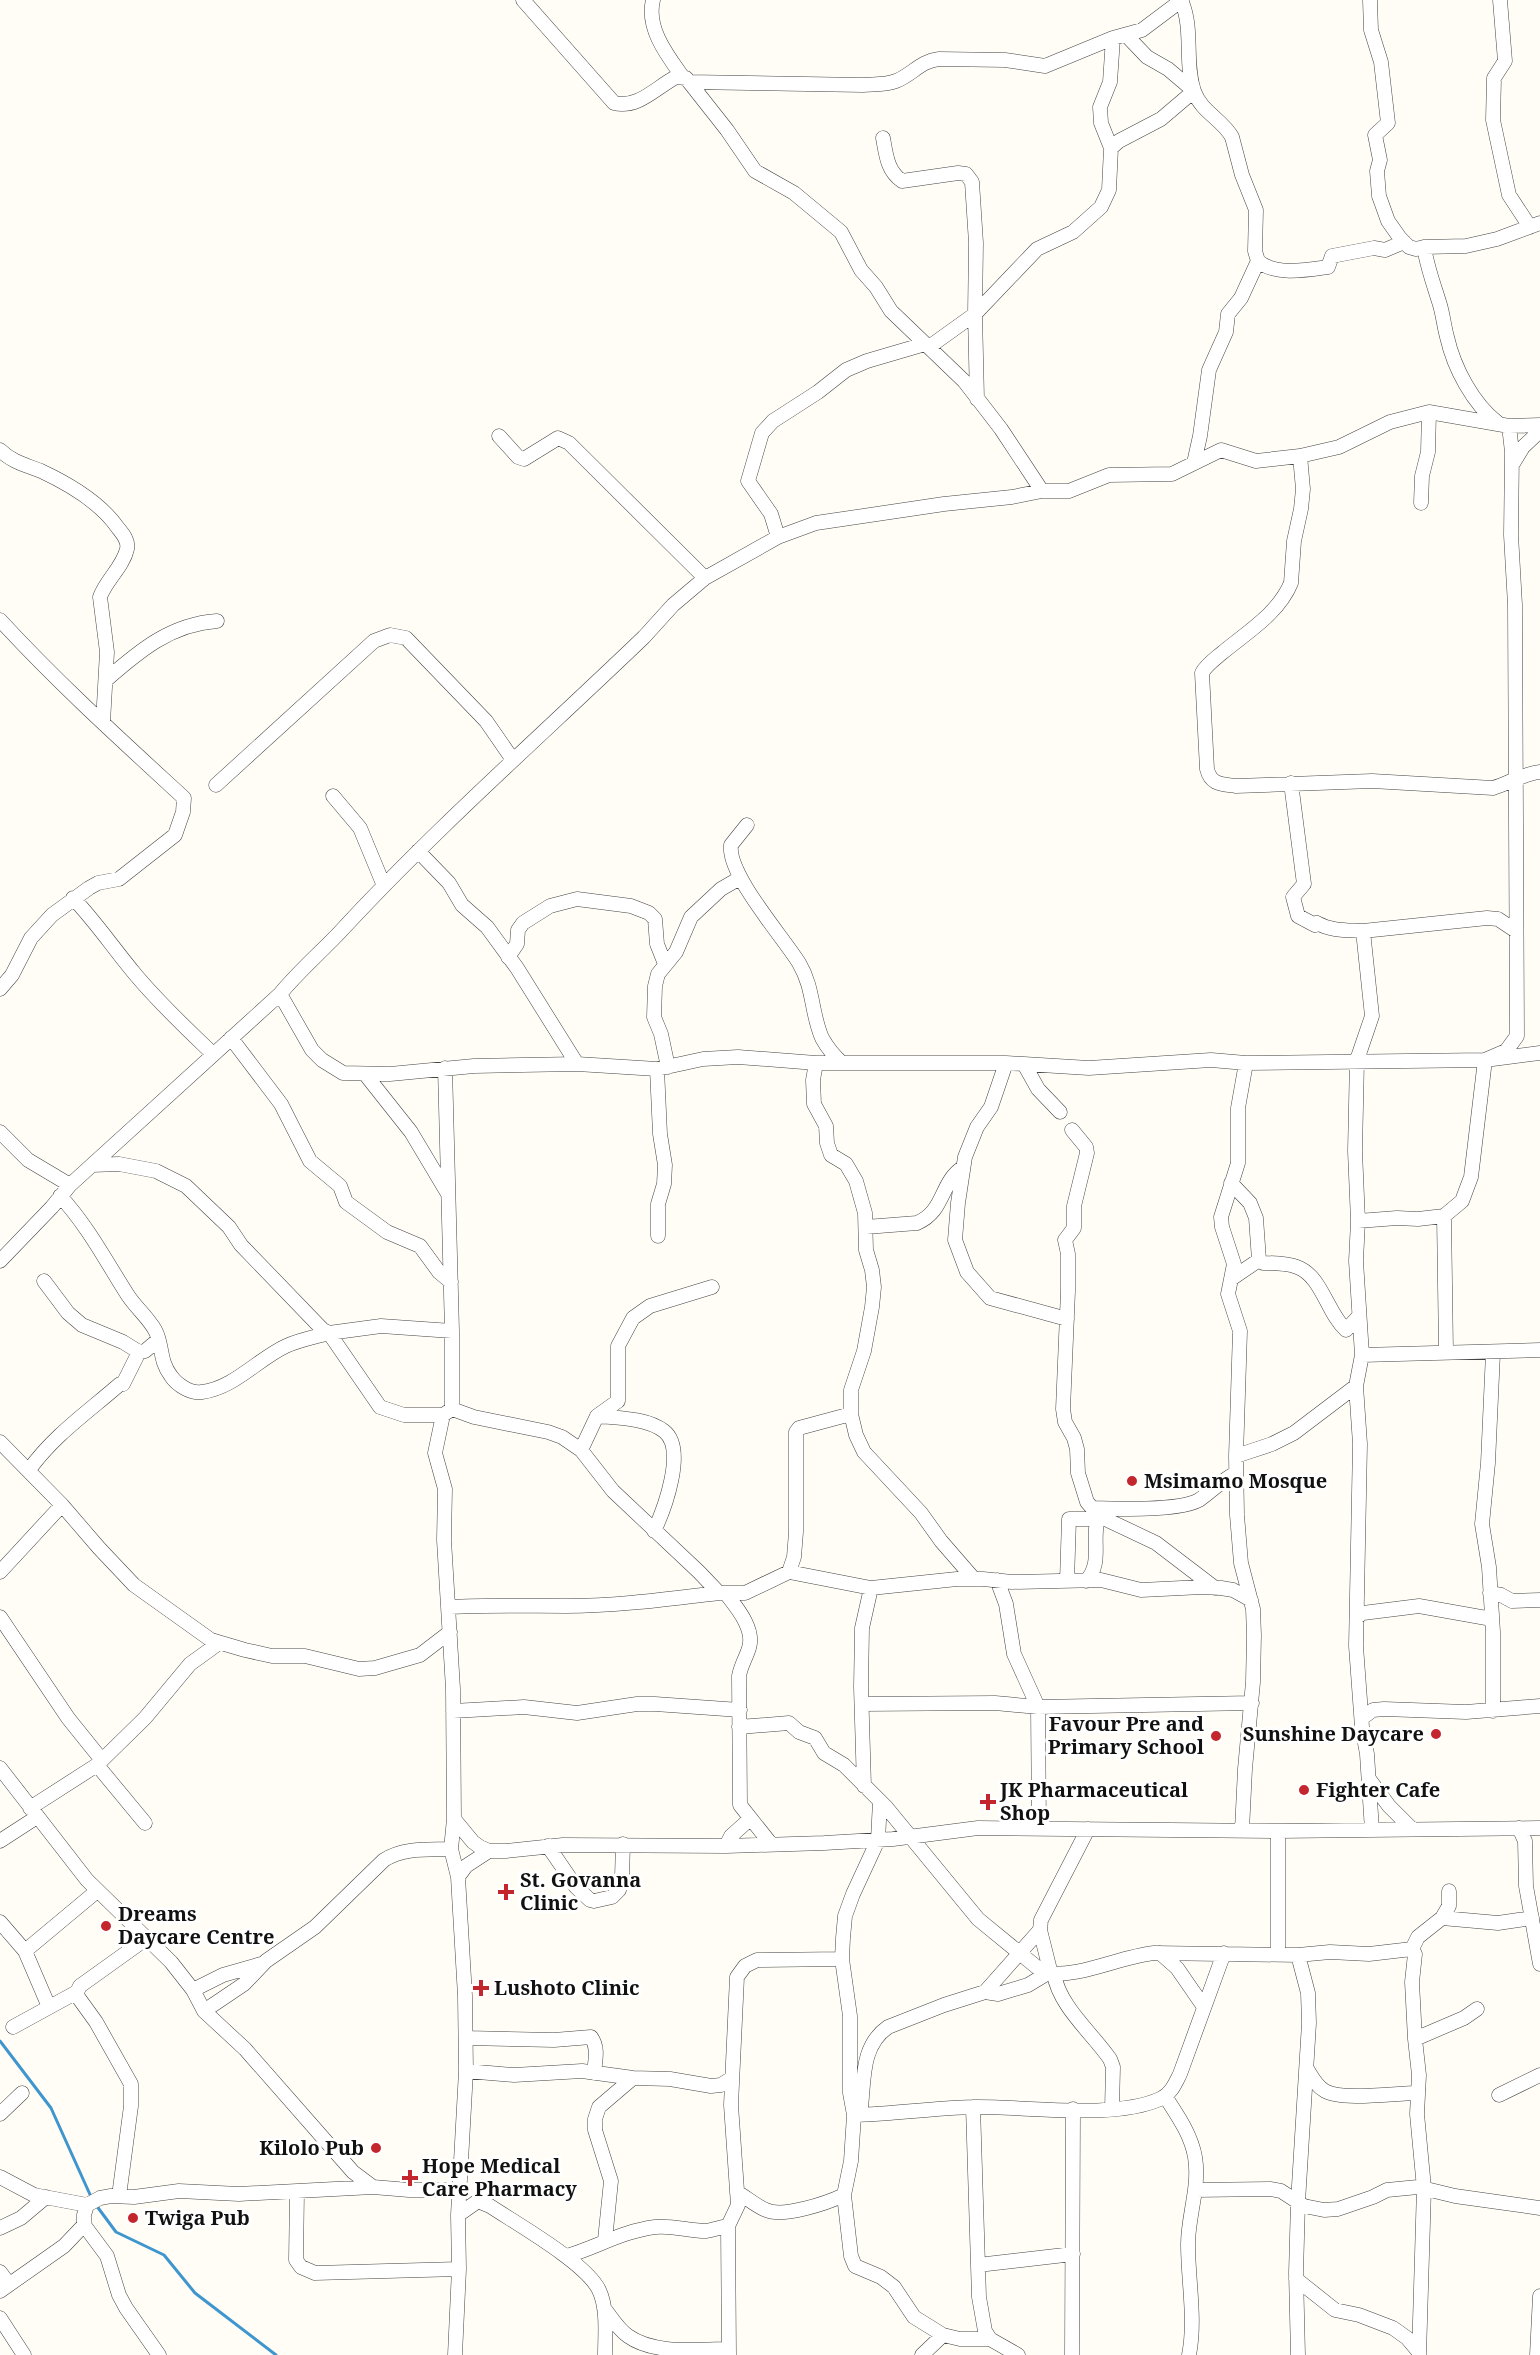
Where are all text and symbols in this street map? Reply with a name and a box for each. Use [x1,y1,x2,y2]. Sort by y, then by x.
place label: Msimamo Mosque [1144,1467,1327,1494]
marker: Msimamo Mosque [1125,1474,1139,1488]
place label: Favour Pre and Primary School [1048,1710,1204,1760]
place label: Sunshine Daycare [1243,1720,1424,1747]
marker: Sunshine Daycare [1429,1727,1443,1741]
marker: Favour Pre and Primary School [1209,1729,1223,1743]
place label: JK Pharmaceutical Shop [999,1776,1188,1826]
place label: Fighter Cafe [1316,1776,1440,1803]
marker: Fighter Cafe [1297,1783,1311,1797]
marker: JK Pharmaceutical Shop [981,1795,995,1809]
place label: St. Govanna Clinic [520,1866,641,1916]
marker: St. Govanna Clinic [497,1883,515,1901]
place label: Dreams Daycare Centre [118,1900,274,1950]
marker: Dreams Daycare Centre [99,1919,113,1933]
place label: Lushoto Clinic [494,1974,640,2001]
marker: Lushoto Clinic [472,1979,490,1997]
place label: Kilolo Pub [259,2134,364,2161]
marker: Kilolo Pub [369,2141,383,2155]
place label: Hope Medical Care Pharmacy [422,2152,577,2202]
marker: Hope Medical Care Pharmacy [403,2171,417,2185]
place label: Twiga Pub [145,2204,250,2231]
marker: Twiga Pub [126,2211,140,2225]

